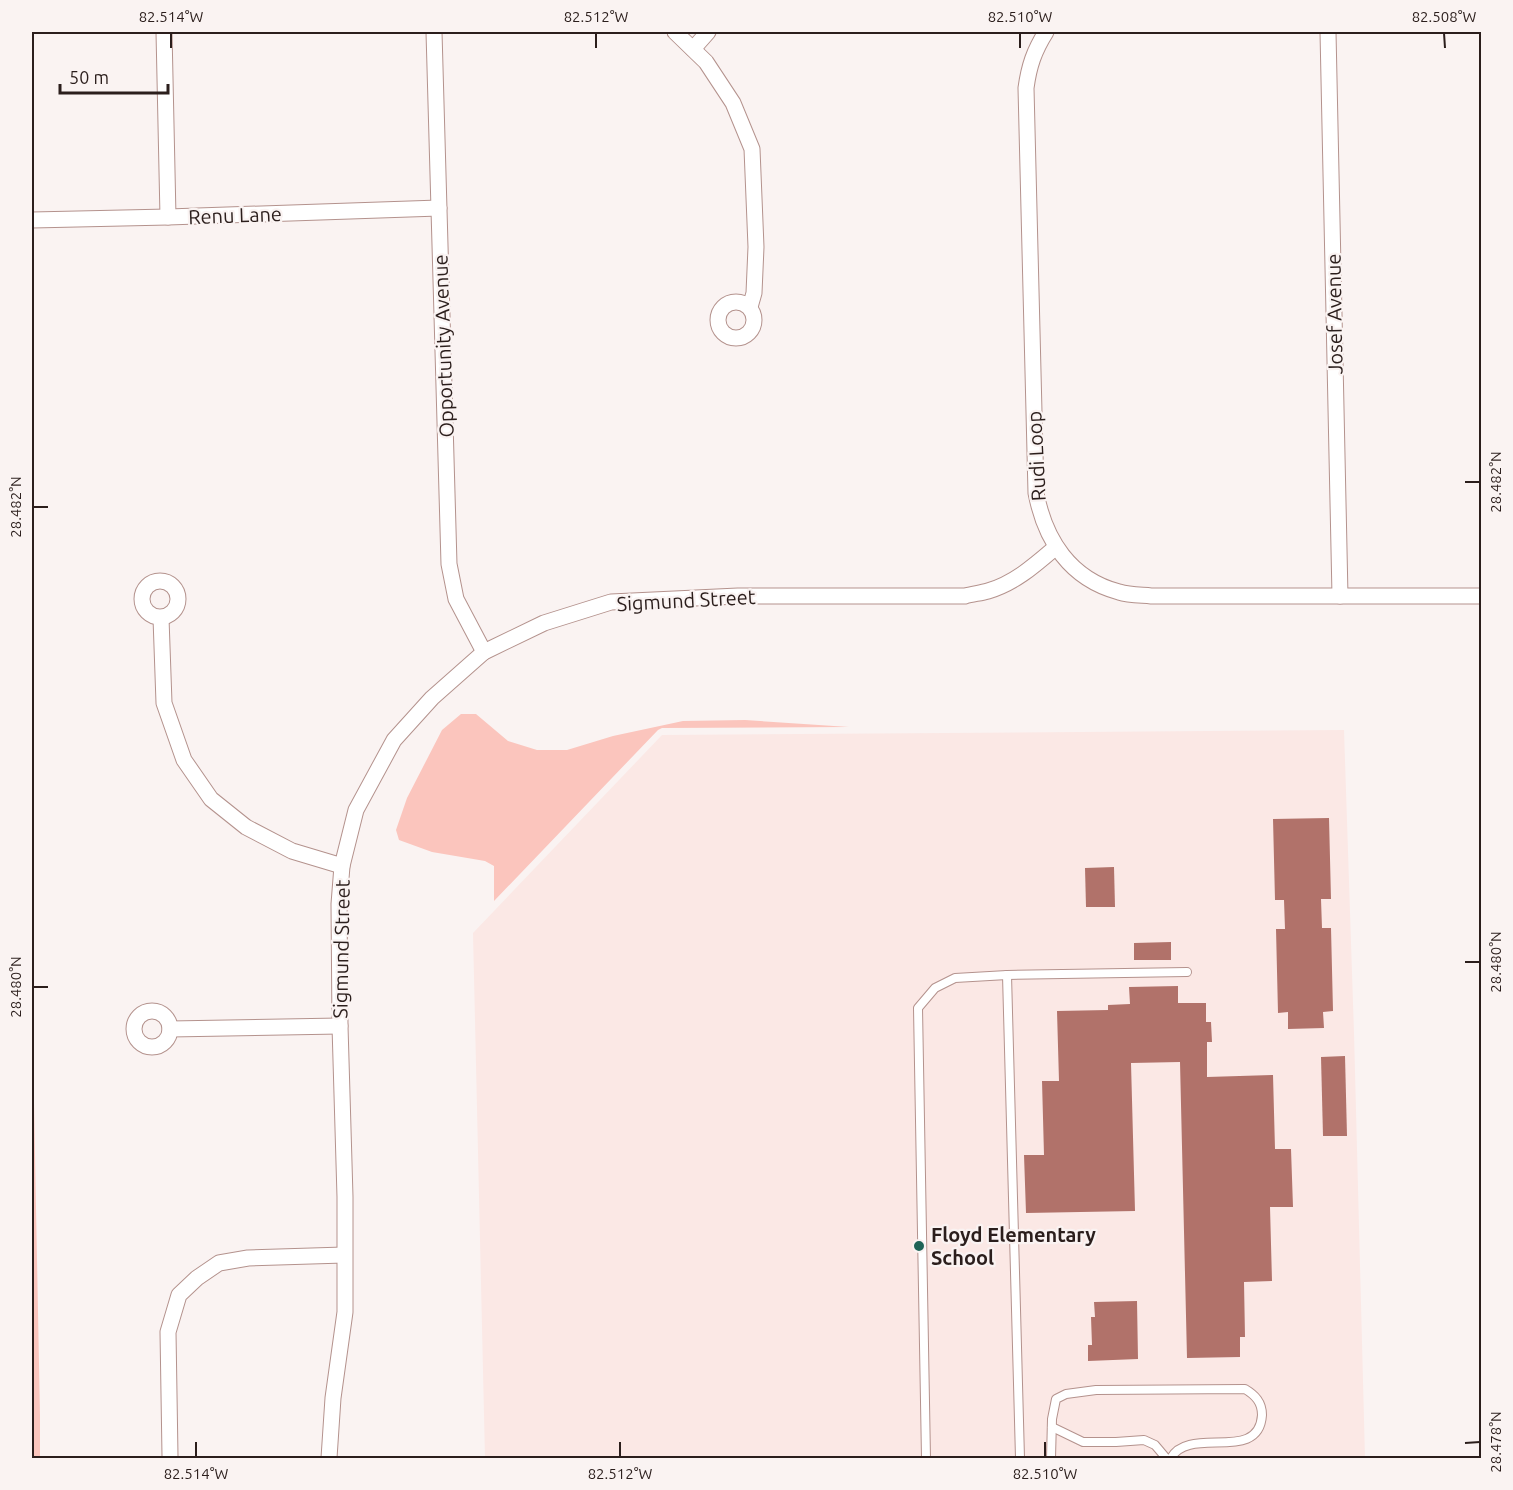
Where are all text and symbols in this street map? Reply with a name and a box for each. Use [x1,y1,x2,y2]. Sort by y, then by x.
text: 82.514°W [139,8,203,25]
text: 82.512°W [564,8,628,25]
text: 82.510°W [988,8,1052,25]
text: 82.508°W [1412,8,1476,25]
scale bar [60,57,168,95]
text: 50 m [69,67,109,87]
street label: Renu Lane [188,202,282,228]
street label: Josef Avenue [1321,253,1347,375]
street label: Opportunity Avenue [428,254,458,438]
street label: Rudi Loop [1022,410,1050,502]
text: 28.482°N [1487,451,1504,513]
text: 28.482°N [7,476,24,538]
street label: Sigmund Street [616,585,756,615]
street label: Sigmund Street [328,879,354,1019]
text: 28.480°N [1487,931,1504,993]
text: 28.480°N [7,956,24,1018]
place label: Floyd Elementary School [931,1223,1096,1269]
marker: Floyd Elementary School [912,1239,926,1253]
text: 28.478°N [1487,1411,1504,1473]
text: 82.514°W [164,1465,228,1482]
text: 82.512°W [588,1465,652,1482]
text: 82.510°W [1013,1465,1077,1482]

